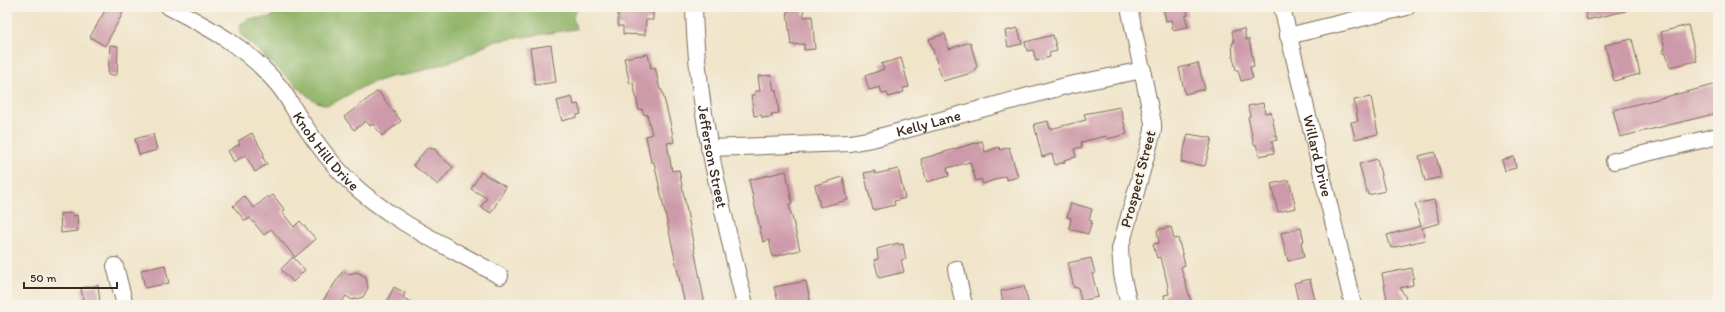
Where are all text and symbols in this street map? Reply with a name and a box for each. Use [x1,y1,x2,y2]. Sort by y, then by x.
street label: Jefferson Street [694,104,731,210]
street label: Kelly Lane [894,106,963,141]
street label: Knob Hill Drive [289,108,363,195]
street label: Willard Drive [1299,113,1336,199]
street label: Prospect Street [1116,128,1160,230]
scale bar [24,264,117,290]
text: 50 m [30,271,56,285]

